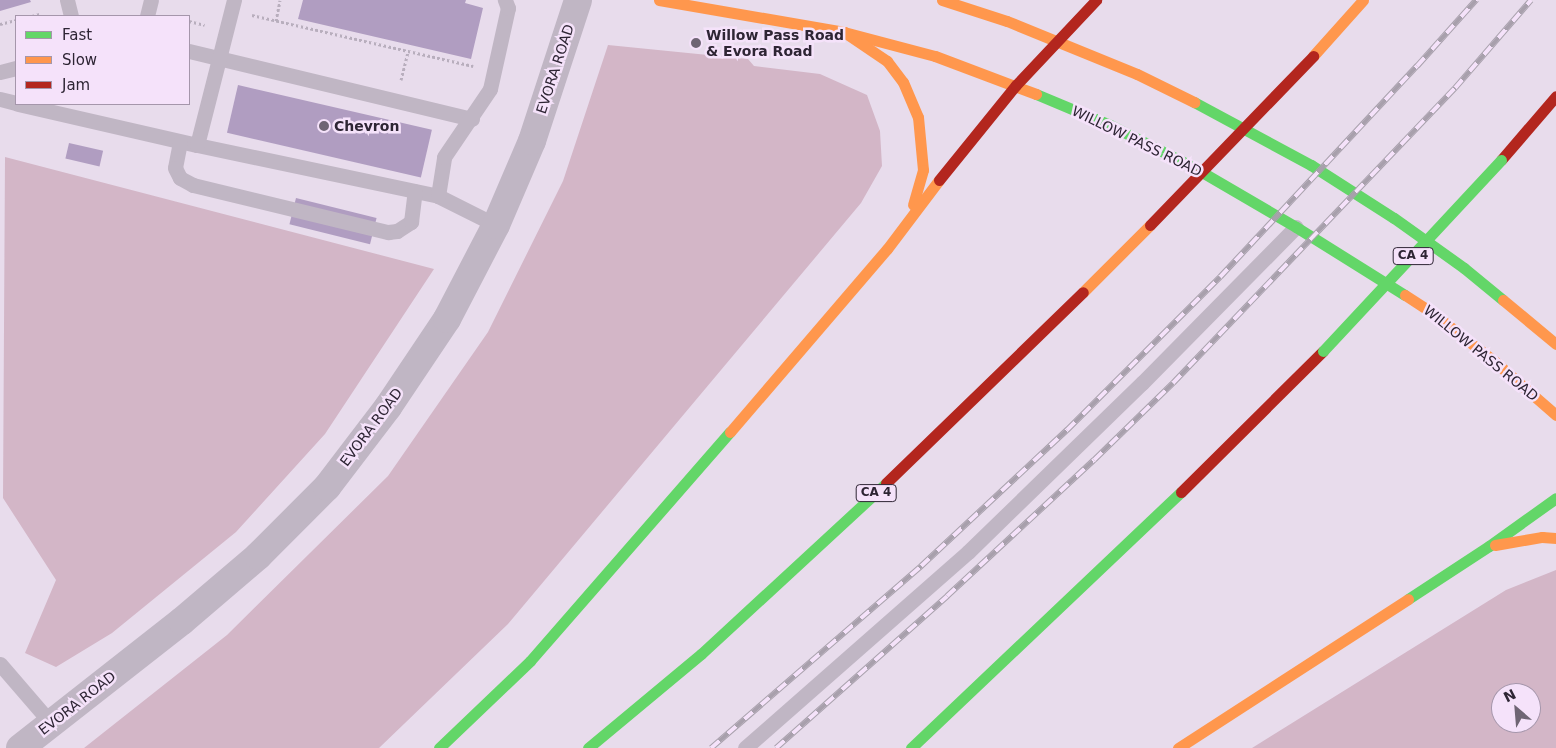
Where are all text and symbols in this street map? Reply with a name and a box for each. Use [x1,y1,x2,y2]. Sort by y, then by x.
legend [15,15,190,105]
street label: EVORA ROAD [533,22,577,116]
text: Fast [62,26,92,44]
place label: Willow Pass Road & Evora Road [706,27,844,59]
marker: Willow Pass Road & Evora Road [690,37,702,49]
text: Slow [62,51,97,69]
text: Jam [62,76,90,94]
street label: WILLOW PASS ROAD [1069,102,1205,180]
place label: Chevron [334,118,399,134]
marker: Chevron [318,120,330,132]
road number: CA 4 [1392,247,1434,266]
street label: WILLOW PASS ROAD [1420,302,1542,404]
street label: EVORA ROAD [336,385,406,469]
road number: CA 4 [855,483,897,502]
street label: EVORA ROAD [35,668,119,738]
north arrow [1491,683,1541,733]
text: N [1501,686,1518,705]

